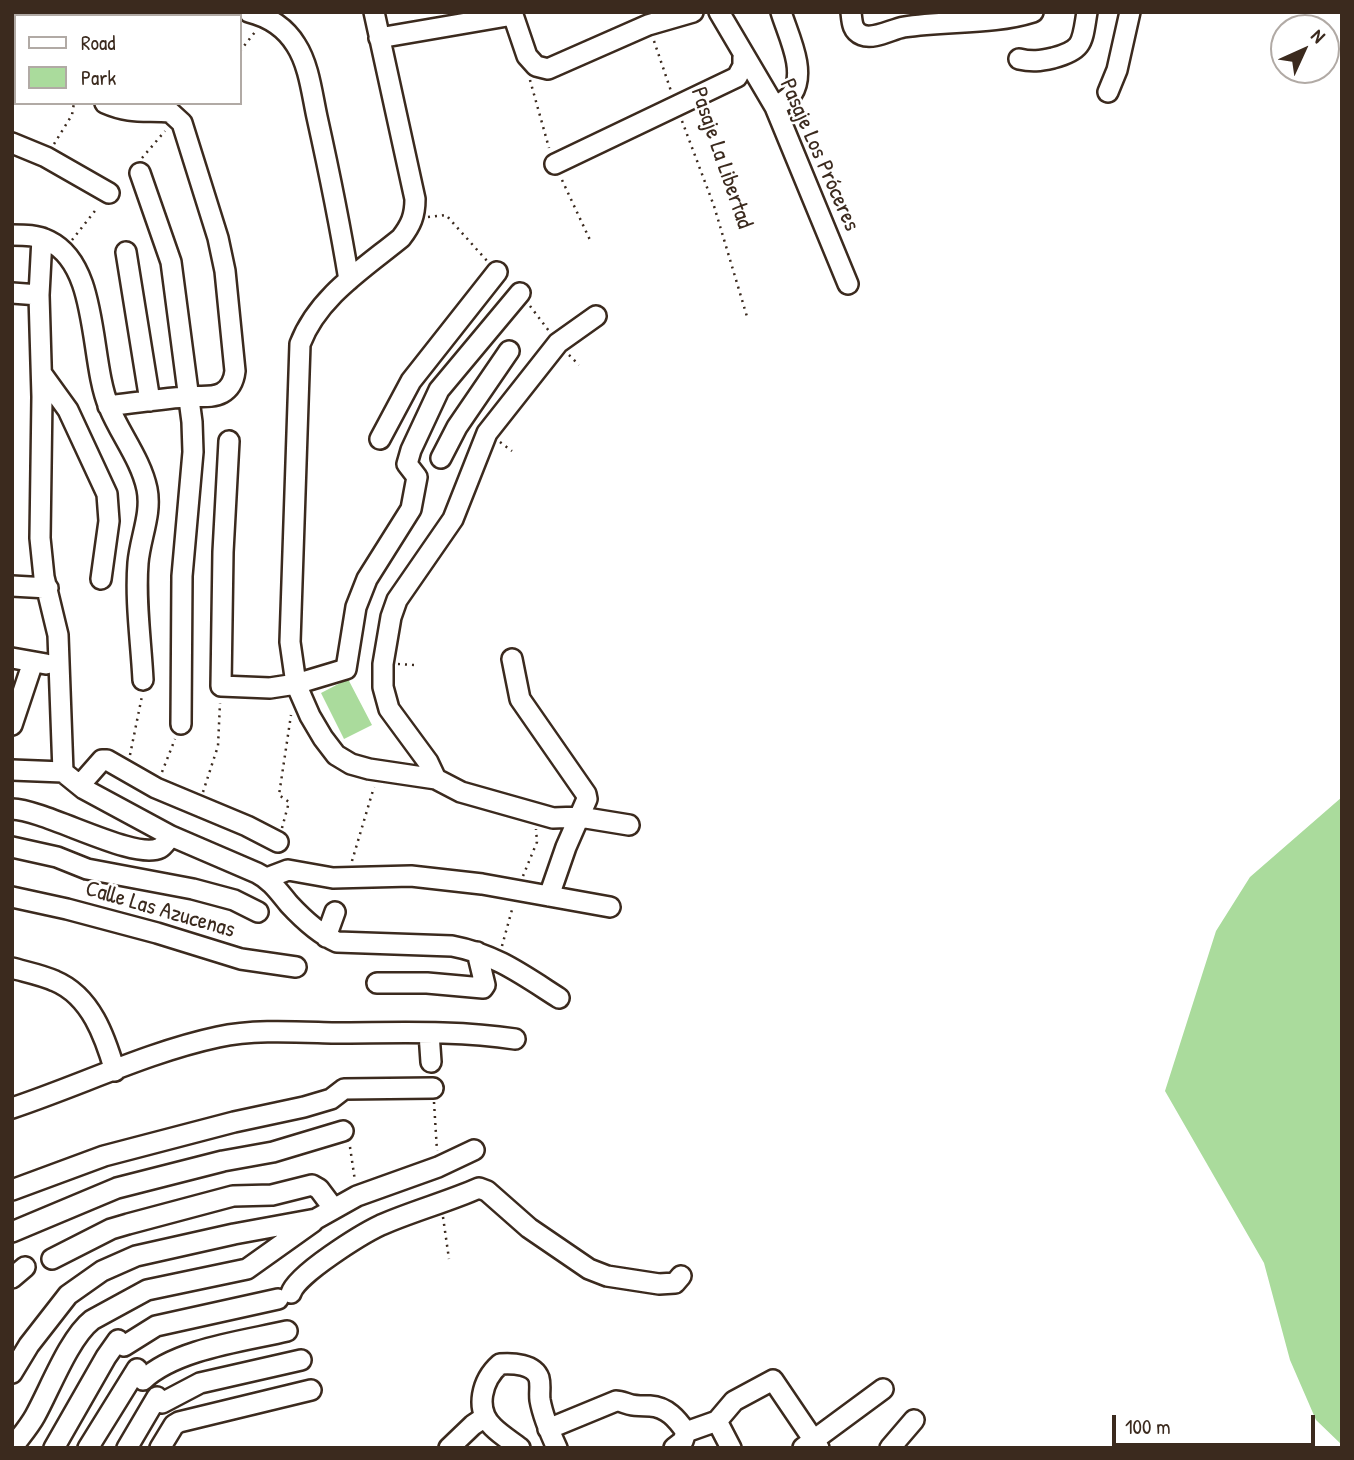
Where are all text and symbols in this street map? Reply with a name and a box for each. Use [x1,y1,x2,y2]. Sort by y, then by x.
legend [14,14,242,105]
north arrow [1270,14,1340,84]
text: N [1306,23,1331,48]
text: Road [81,28,115,57]
text: Park [81,63,116,92]
street label: Pasaje Los Próceres [773,75,865,235]
street label: Pasaje La Libertad [684,84,758,232]
street label: Calle Las Azucenas [82,875,238,945]
scale bar [1116,1400,1319,1444]
text: 100 m [1125,1412,1171,1441]

